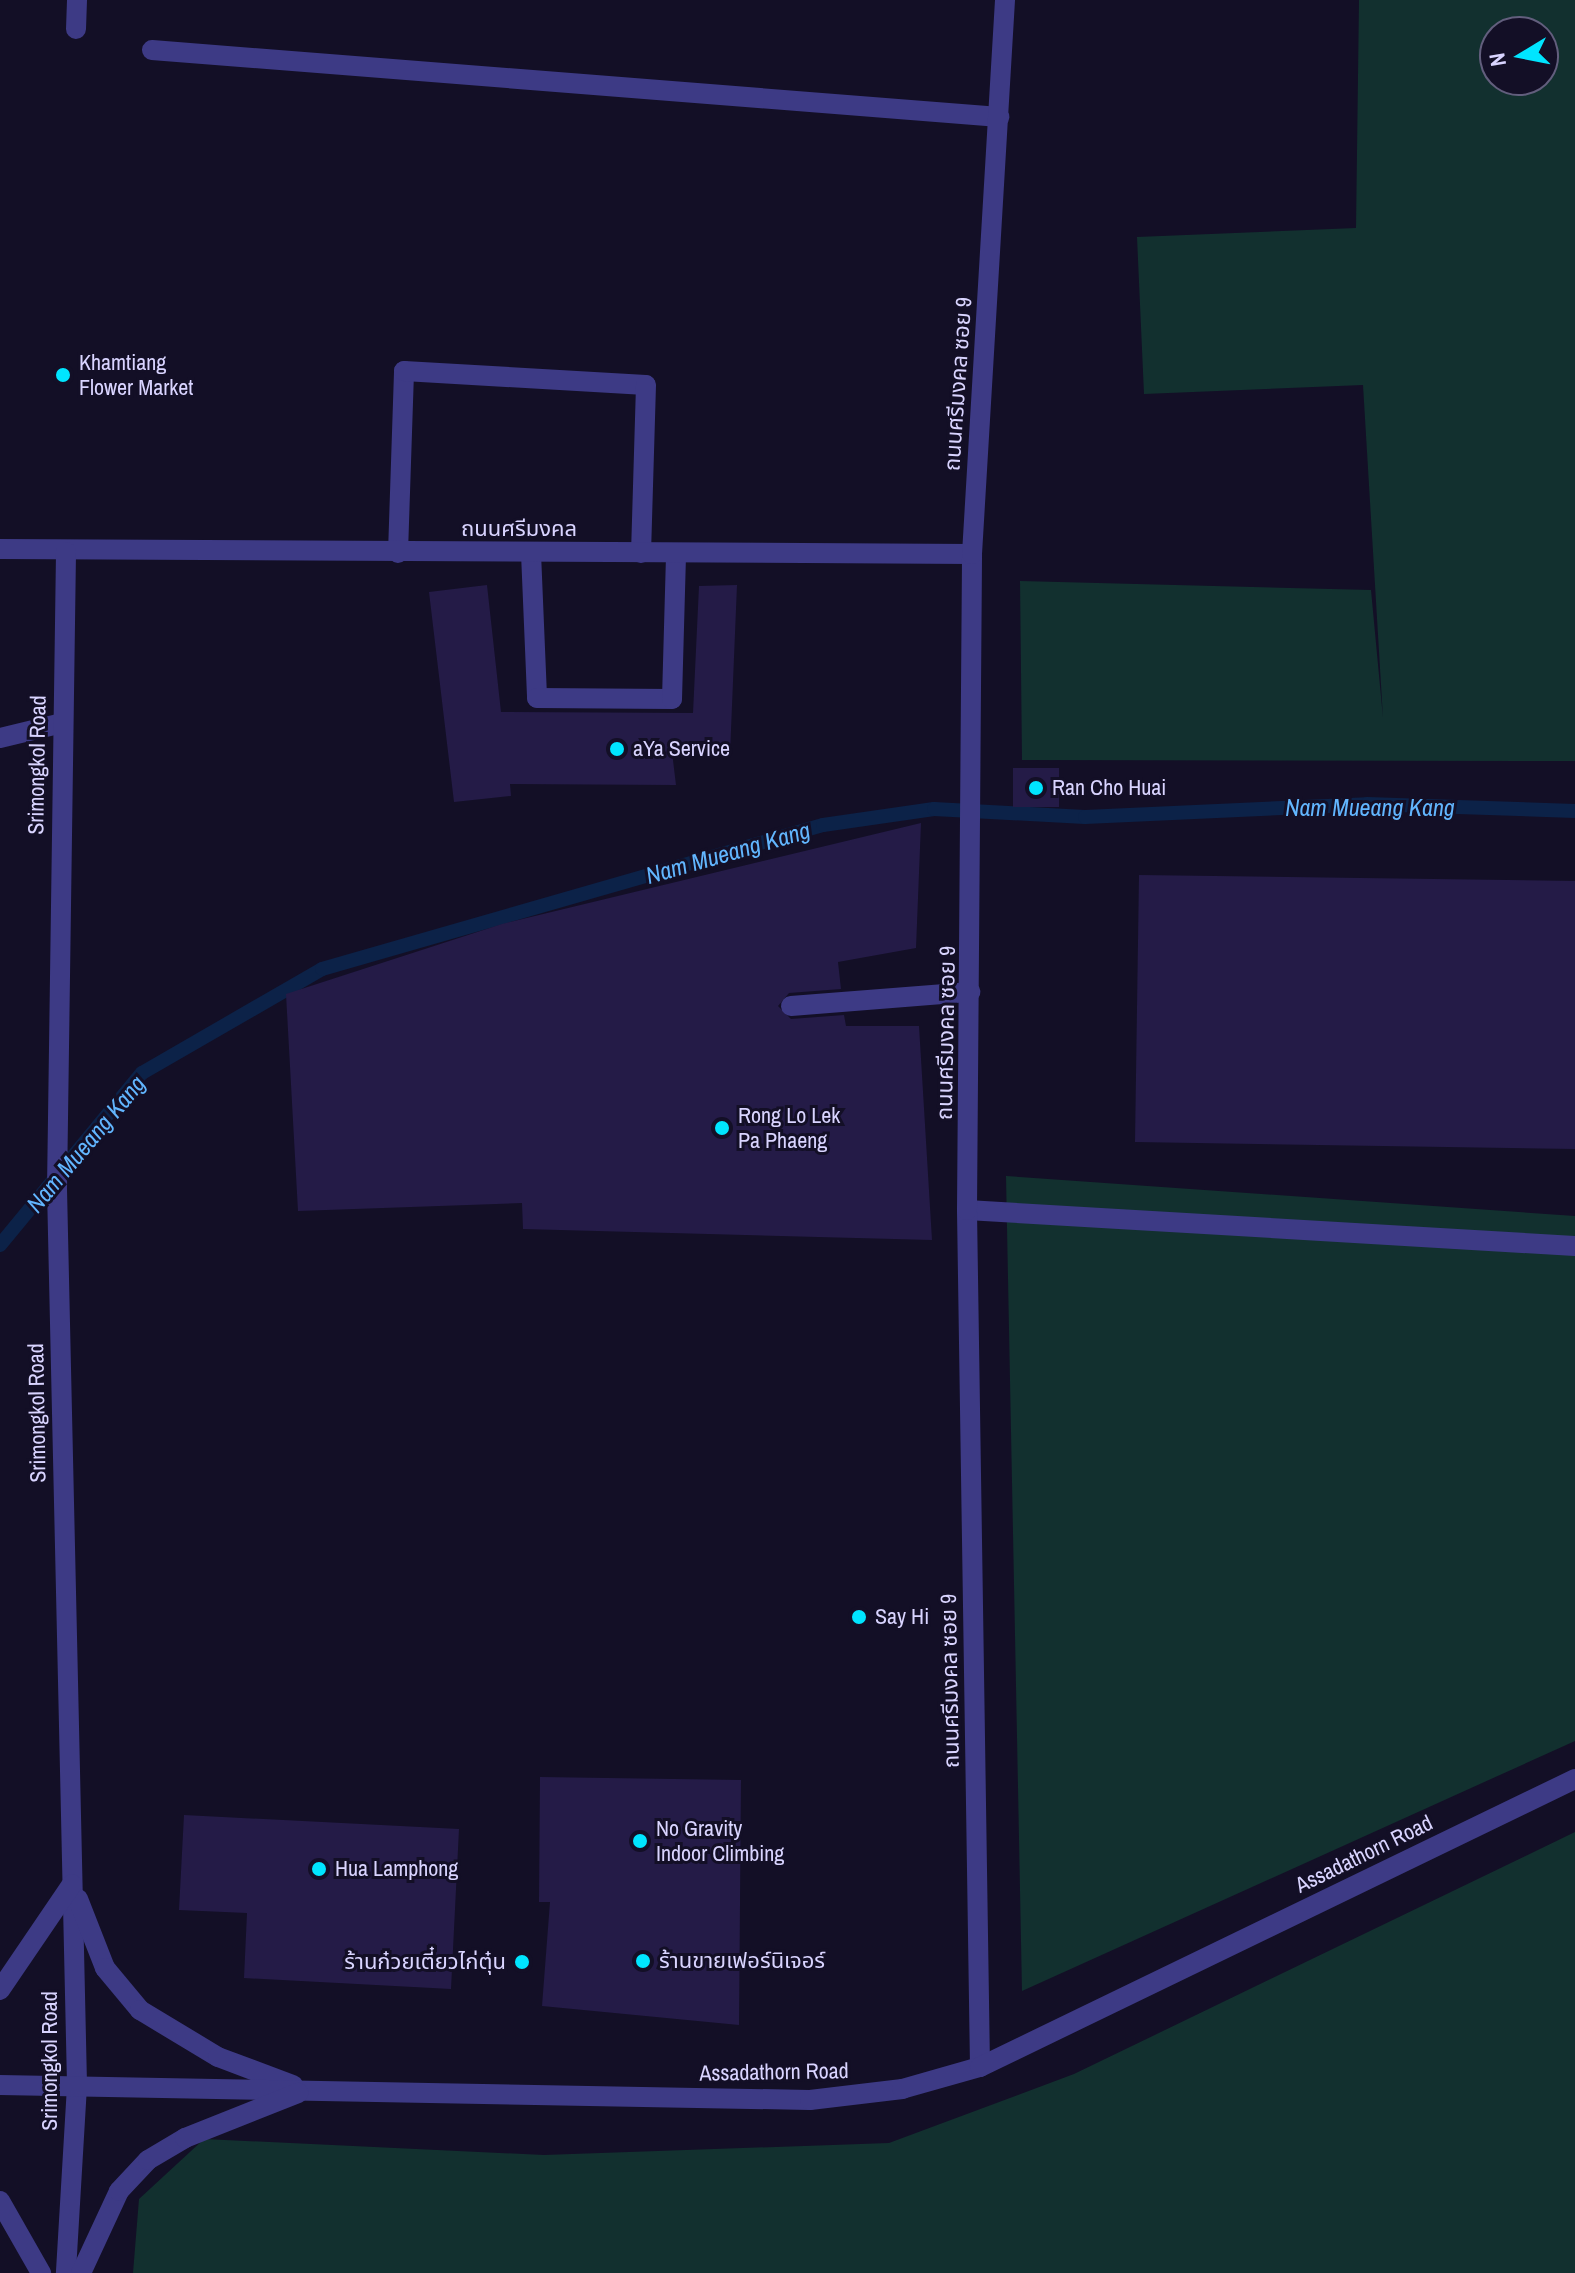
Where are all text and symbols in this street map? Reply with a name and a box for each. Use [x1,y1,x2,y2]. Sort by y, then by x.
north arrow [1479,16,1559,96]
text: N [1481,51,1513,69]
street label: ถนนศรีมงคล ซอย 9 [939,296,977,472]
place label: Khamtiang Flower Market [79,349,193,400]
marker: Khamtiang Flower Market [54,366,72,384]
street label: ถนนศรีมงคล [461,516,577,542]
street label: Srimongkol Road [23,695,51,835]
place label: aYa Service [633,736,730,762]
marker: aYa Service [608,740,626,758]
place label: Ran Cho Huai [1052,775,1166,801]
marker: Ran Cho Huai [1027,779,1045,797]
water label: Nam Mueang Kang [1285,794,1455,822]
water label: Nam Mueang Kang [643,816,813,890]
street label: ถนนศรีมงคล ซอย 9 [931,946,961,1120]
water label: Nam Mueang Kang [20,1070,152,1218]
place label: Rong Lo Lek Pa Phaeng [738,1102,840,1154]
marker: Rong Lo Lek Pa Phaeng [713,1119,731,1137]
street label: Srimongkol Road [23,1343,51,1483]
street label: ถนนศรีมงคล ซอย 9 [935,1594,965,1768]
place label: Say Hi [875,1604,929,1630]
marker: Say Hi [850,1608,868,1626]
street label: Assadathorn Road [1291,1809,1437,1899]
place label: No Gravity Indoor Climbing [656,1815,784,1866]
marker: No Gravity Indoor Climbing [631,1832,649,1850]
place label: Hua Lamphong [335,1856,458,1882]
marker: Hua Lamphong [310,1860,328,1878]
place label: ร้านขายเฟอร์นิเจอร์ [659,1948,825,1974]
place label: ร้านก๋วยเตี๋ยวไก่ตุ๋น [344,1949,506,1975]
marker: ร้านขายเฟอร์นิเจอร์ [634,1952,652,1970]
marker: ร้านก๋วยเตี๋ยวไก่ตุ๋น [513,1953,531,1971]
street label: Srimongkol Road [37,1991,63,2131]
street label: Assadathorn Road [699,2057,849,2087]

